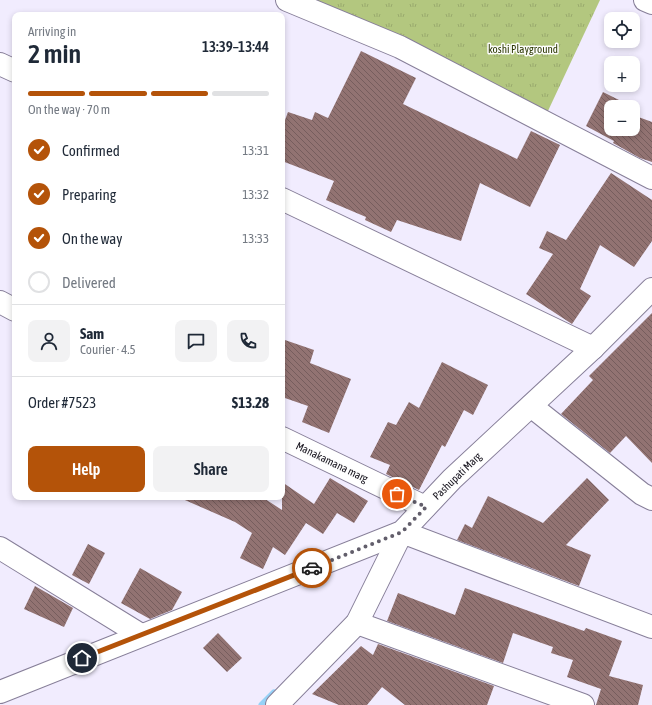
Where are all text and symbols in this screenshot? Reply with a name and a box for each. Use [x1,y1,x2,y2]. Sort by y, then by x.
map controls [604,12,640,136]
button: locate [604,12,640,48]
text: Arriving in [28,24,76,39]
text: 13:39–13:44 [202,38,269,55]
text: 2 min [28,39,81,69]
park label: koshi Playground [488,43,558,55]
button: + [604,56,640,92]
button: − [604,100,640,136]
text: On the way · 70 m [28,102,110,117]
icon: check [28,139,50,161]
text: Confirmed [62,142,120,159]
text: 13:31 [242,143,269,158]
icon: check [28,183,50,205]
text: Preparing [62,186,116,203]
text: 13:32 [242,187,269,202]
icon: check [28,227,50,249]
text: On the way [62,230,123,247]
text: 13:33 [242,231,269,246]
text: Delivered [62,274,116,291]
button: person [28,320,70,362]
button: chat [175,320,217,362]
button: phone [227,320,269,362]
text: Sam [80,325,104,342]
text: Courier · 4.5 [80,342,136,357]
text: Order #7523 [28,394,96,411]
text: $13.28 [232,394,269,411]
street label: Manakamana marg [294,439,370,485]
button: Help [28,446,145,492]
button: Share [153,446,269,492]
street label: Pashupati Marg [430,450,484,502]
pin [380,477,414,511]
icon: bag [386,483,408,505]
courier [292,548,332,588]
icon: car [301,557,323,579]
pin [65,641,99,675]
icon: home [71,647,93,669]

